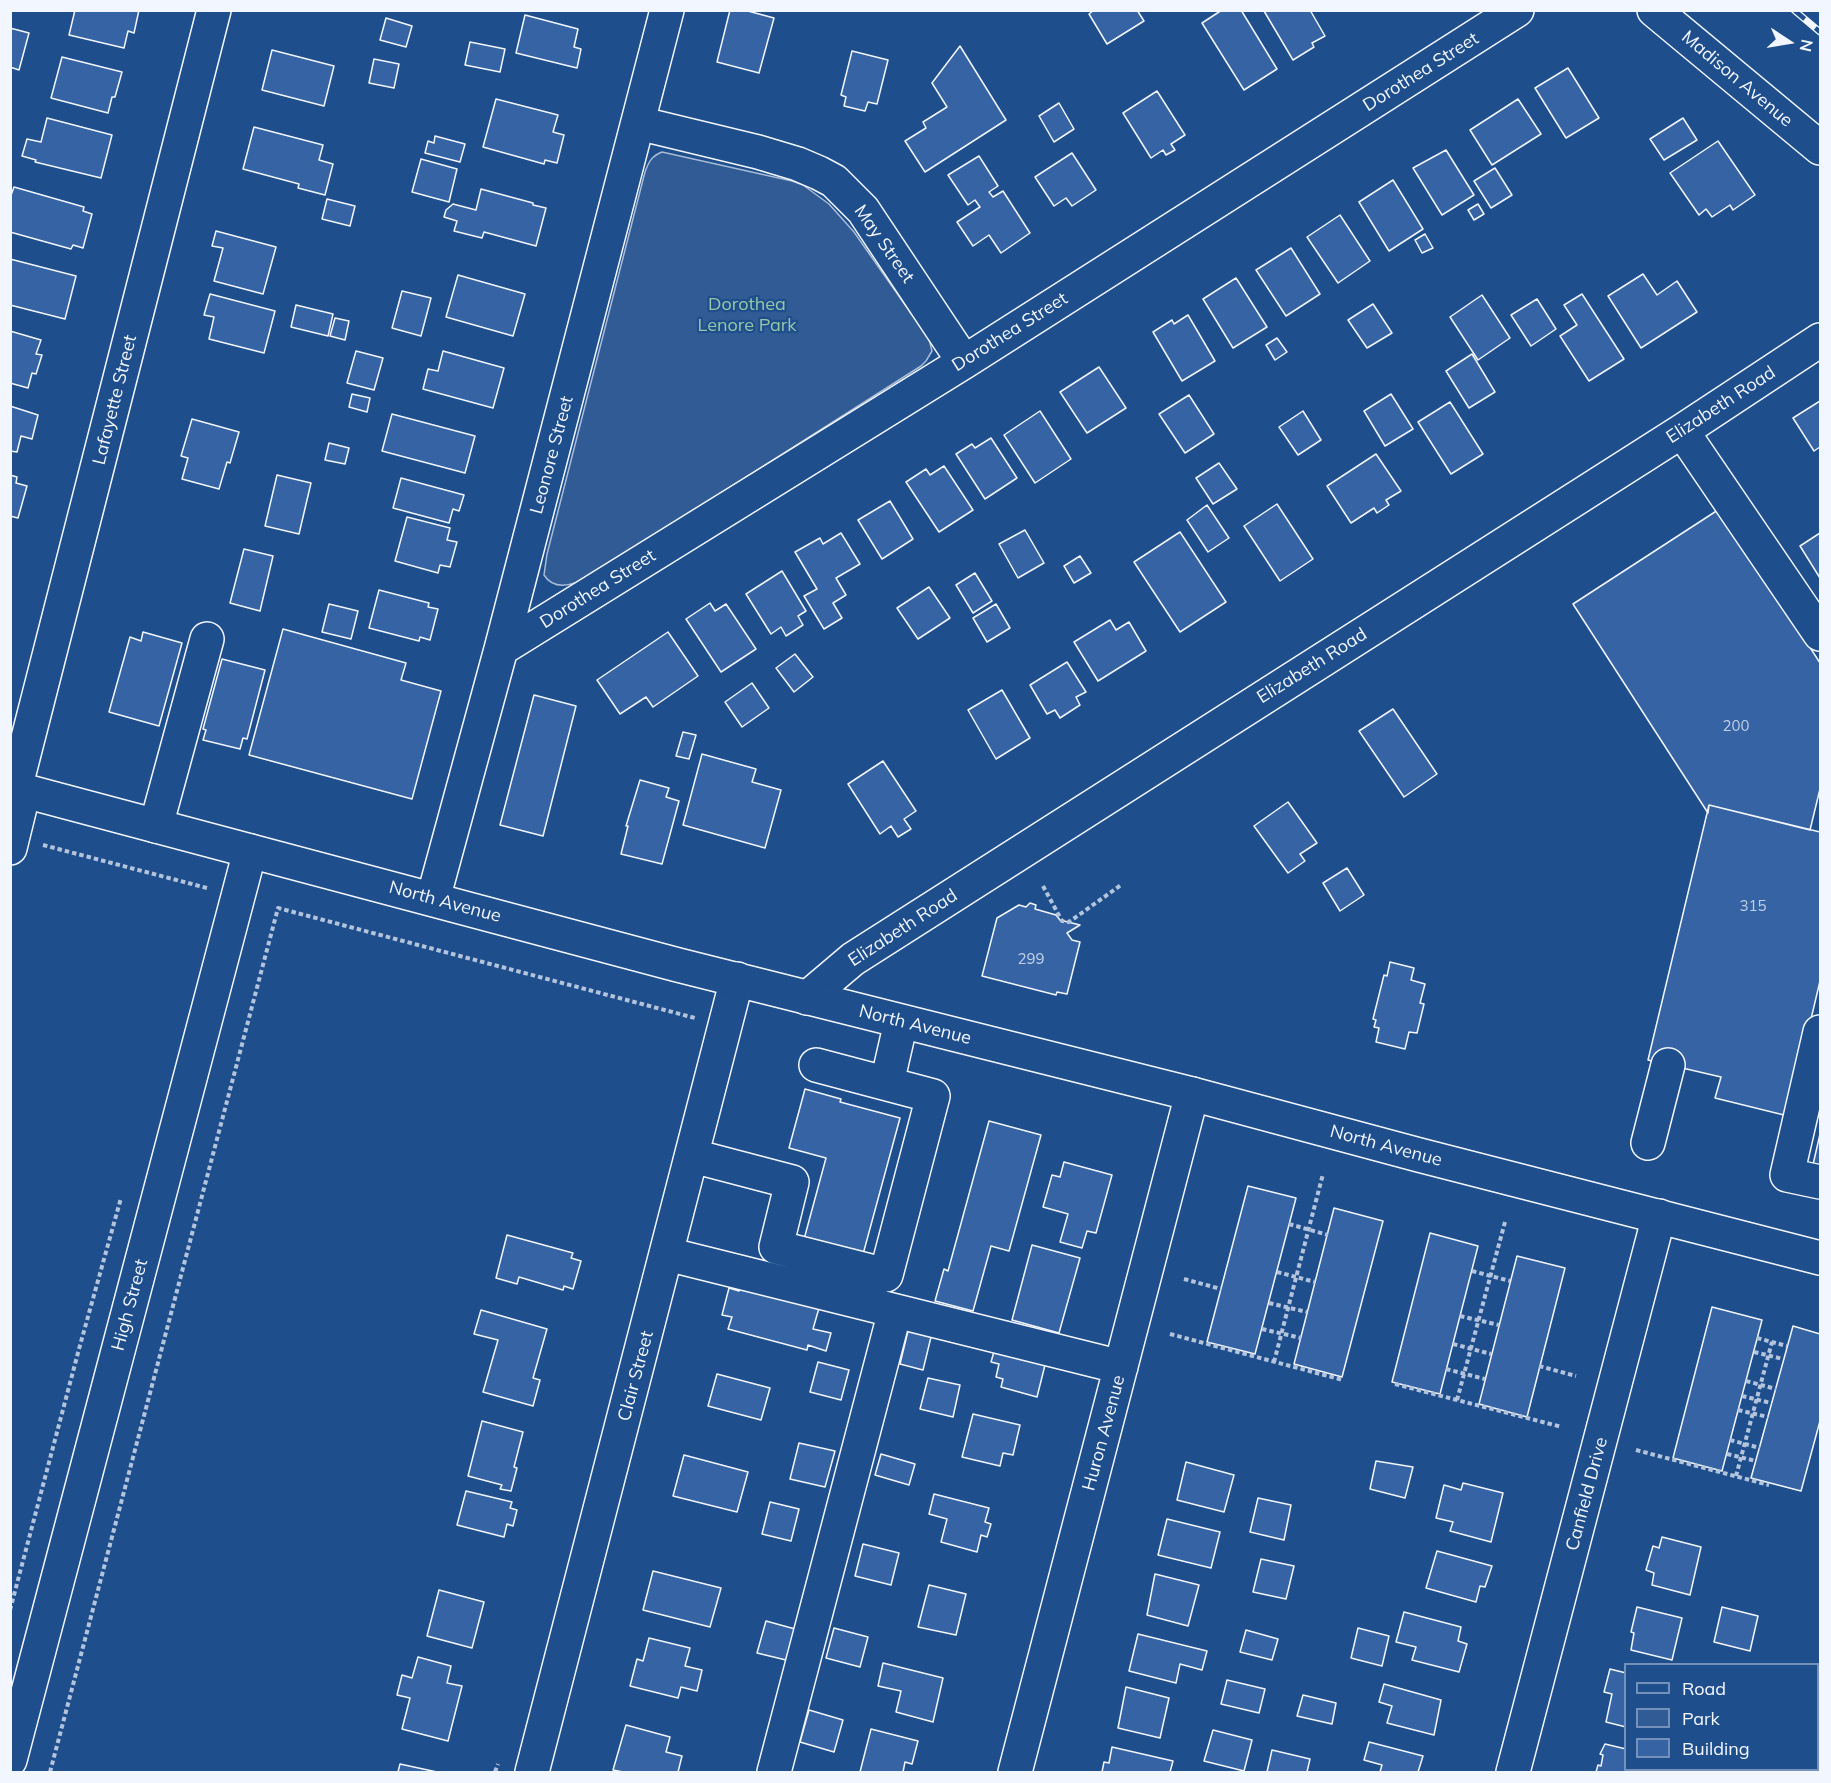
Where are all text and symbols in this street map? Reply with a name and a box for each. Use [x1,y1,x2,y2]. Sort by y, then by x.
north arrow [1759,12,1819,72]
street label: Madison Avenue [1677,26,1797,132]
street label: Dorothea Street [1359,28,1483,116]
text: N [1796,38,1818,54]
street label: May Street [849,201,919,287]
street label: Dorothea Street [948,288,1072,376]
park label: Dorothea Lenore Park [697,294,797,336]
street label: Lafayette Street [88,333,142,467]
street label: Elizabeth Road [1663,362,1779,448]
street label: Leonore Street [526,394,578,516]
street label: Dorothea Street [536,545,660,633]
street label: Elizabeth Road [1253,624,1371,708]
house number: 200 [1723,717,1749,735]
street label: North Avenue [387,877,503,927]
street label: Elizabeth Road [845,885,961,971]
house number: 315 [1740,897,1766,915]
house number: 299 [1018,950,1044,968]
street label: North Avenue [857,1001,973,1049]
street label: North Avenue [1328,1121,1444,1171]
street label: High Street [107,1257,153,1353]
street label: Clair Street [614,1328,658,1424]
street label: Huron Avenue [1078,1373,1130,1493]
street label: Canfield Drive [1561,1435,1613,1553]
legend [1624,1663,1819,1771]
text: Road [1682,1677,1726,1700]
text: Park [1682,1707,1720,1730]
text: Building [1682,1737,1750,1760]

